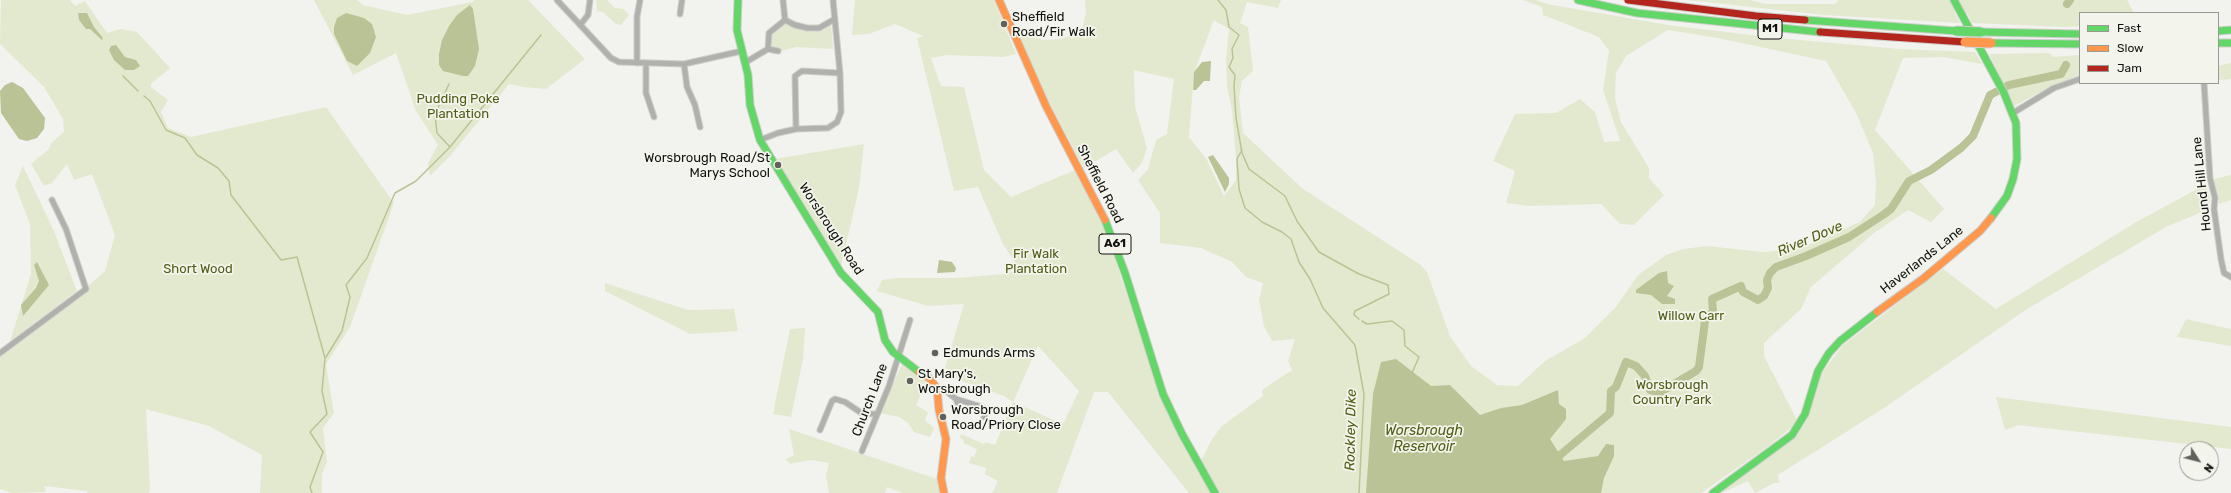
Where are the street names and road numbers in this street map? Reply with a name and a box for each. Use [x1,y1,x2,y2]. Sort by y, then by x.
road number: M1 [1758,19,1782,39]
street label: Hound Hill Lane [2189,136,2215,232]
street label: Sheffield Road [1073,142,1127,226]
street label: Worsbrough Road [795,180,867,278]
street label: Haverlands Lane [1877,223,1967,297]
road number: A61 [1099,234,1131,254]
street label: Church Lane [849,361,891,439]

